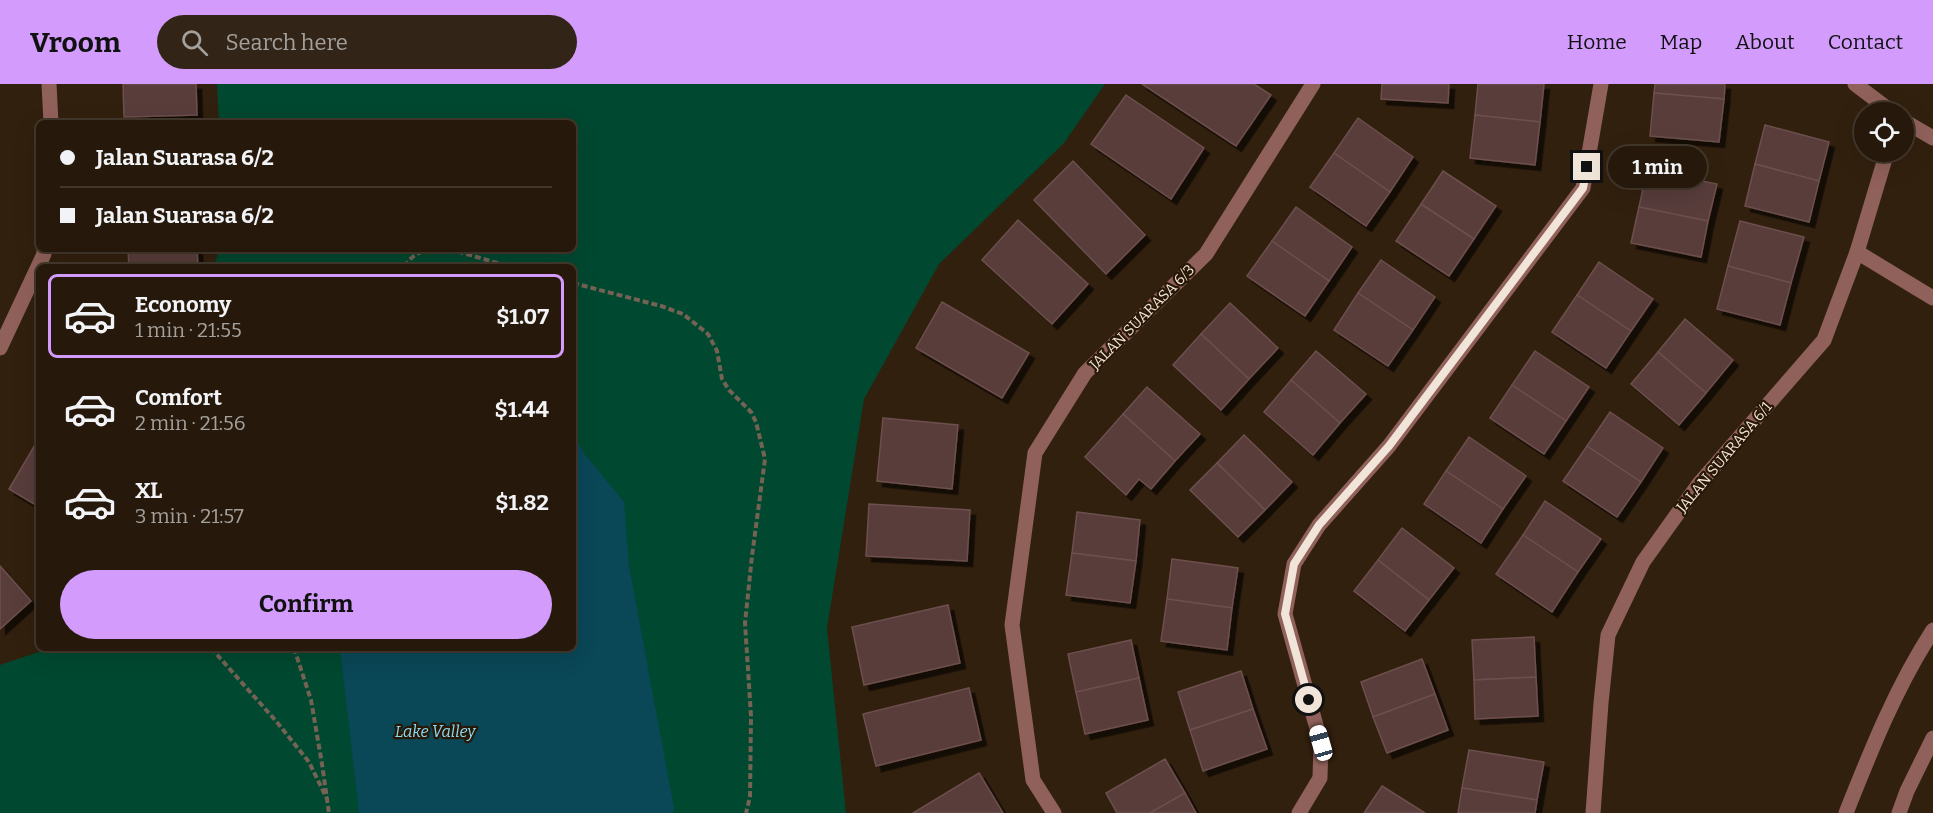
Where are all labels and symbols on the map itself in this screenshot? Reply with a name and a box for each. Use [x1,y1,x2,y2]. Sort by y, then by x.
callout: 1 min [1608,146,1707,188]
route end [1573,153,1600,180]
street label: JALAN SUARASA 6/3 [1085,261,1198,374]
street label: JALAN SUARASA 6/1 [1672,398,1775,517]
route start [1295,686,1322,713]
water label: Lake Valley [395,722,476,741]
car [1307,723,1335,763]

